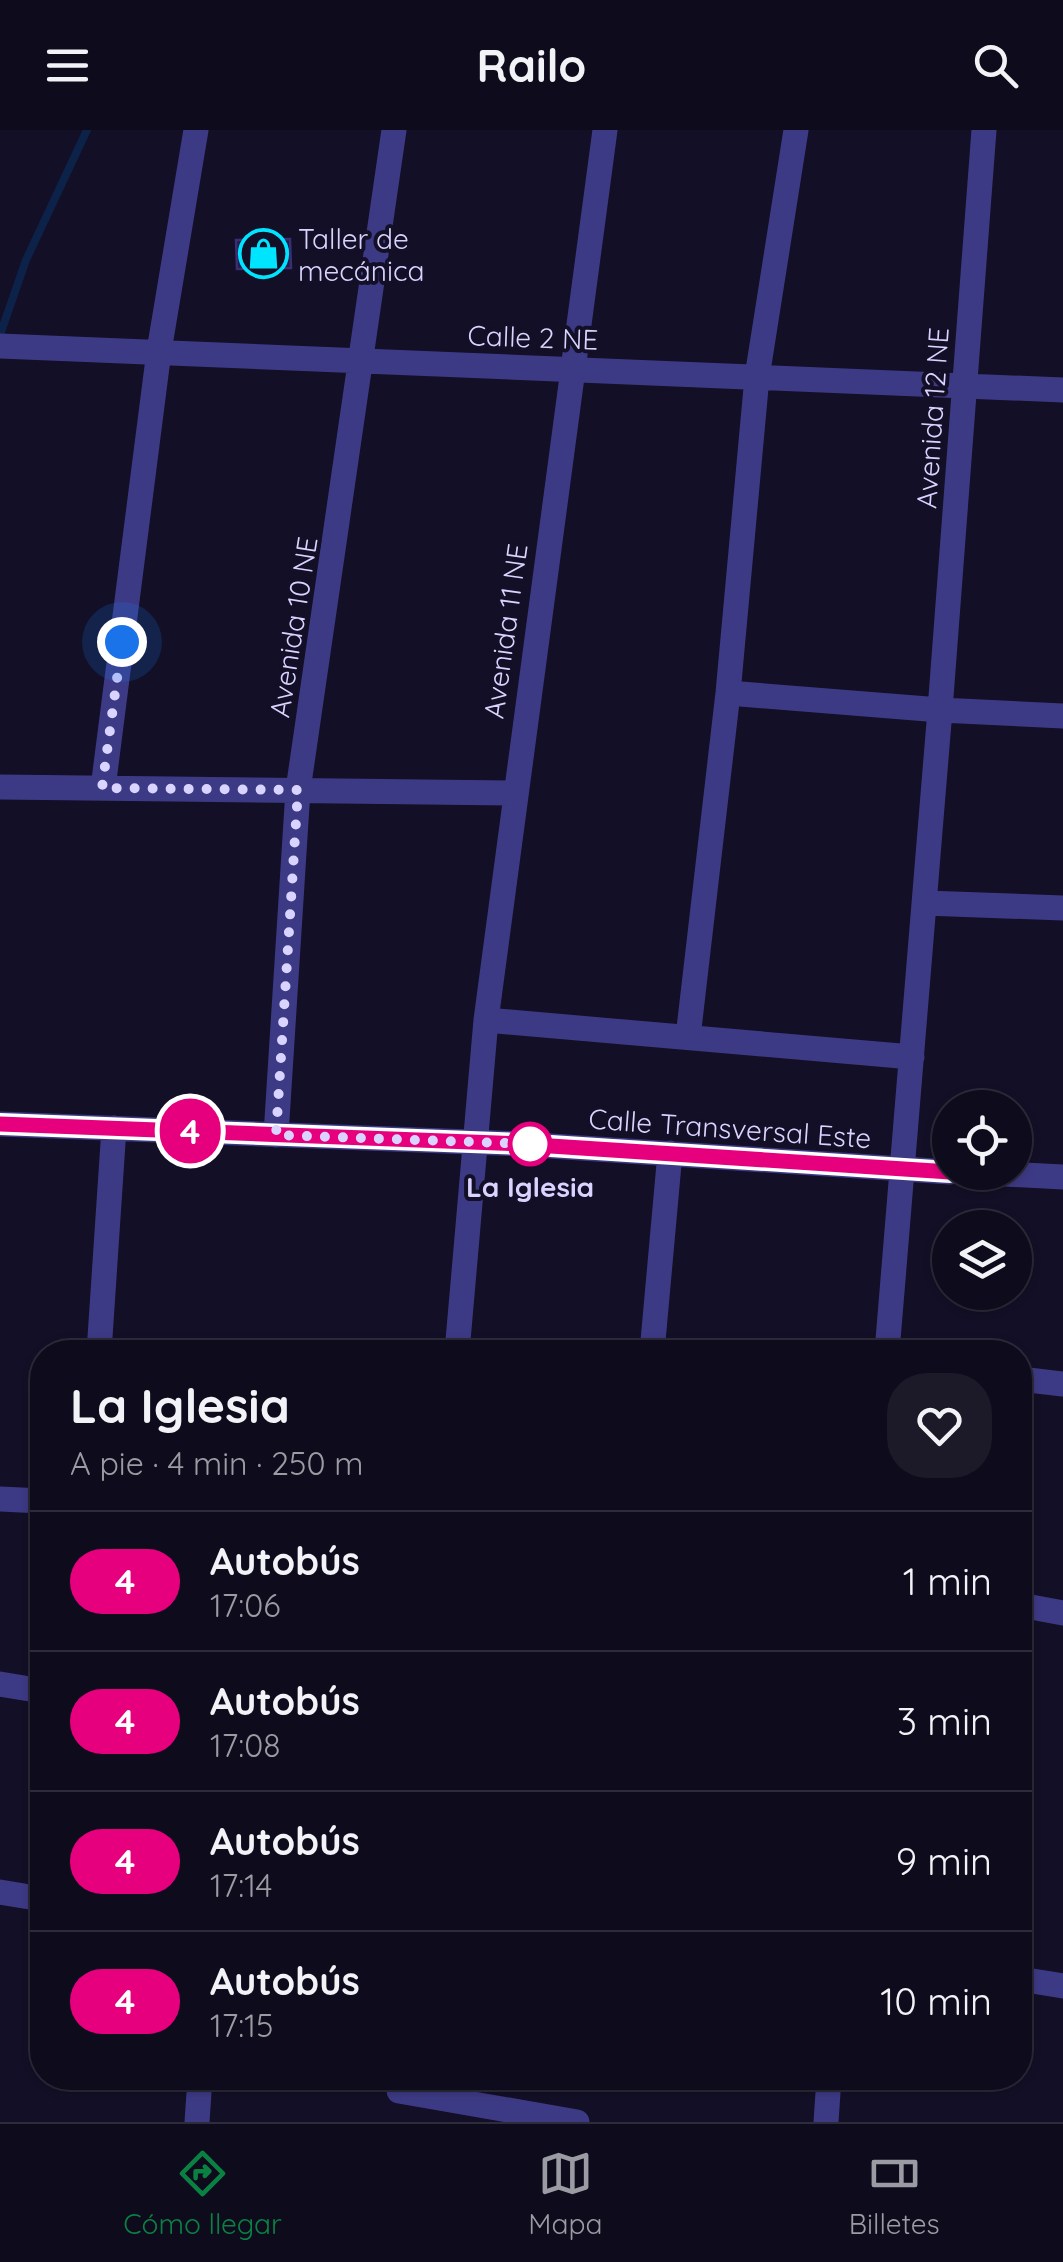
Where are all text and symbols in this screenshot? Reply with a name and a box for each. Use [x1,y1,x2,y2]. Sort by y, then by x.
text: Railo [477,37,586,93]
icon: menu [40,38,95,93]
icon: search [968,38,1023,93]
place label: Taller de mecánica [298,221,424,288]
shop icon: Taller de mecánica [237,228,289,280]
street label: Calle 2 NE [467,317,599,357]
street label: Avenida 12 NE [908,326,956,510]
street label: Avenida 10 NE [261,534,325,720]
street label: Avenida 11 NE [475,541,535,721]
your location [97,617,147,667]
map controls [932,1090,1032,1310]
button: locate [932,1090,1032,1190]
line badge: 4 [158,1098,222,1164]
street label: Calle Transversal Este [588,1101,872,1155]
text: 4 [180,1109,200,1153]
marker: La Iglesia [509,1123,551,1165]
place label: La Iglesia [466,1169,594,1204]
button: layers [932,1210,1032,1310]
button: heart [887,1373,992,1478]
text: La Iglesia [70,1375,290,1435]
text: A pie · 4 min · 250 m [70,1443,363,1483]
text: Autobús [210,1537,360,1585]
text: 1 min [903,1557,992,1605]
text: 4 [115,1559,135,1603]
text: 17:06 [210,1585,281,1625]
text: Autobús [210,1677,360,1725]
text: 3 min [897,1697,992,1745]
text: 4 [115,1699,135,1743]
text: 17:08 [210,1725,281,1765]
text: Autobús [210,1817,360,1865]
text: 9 min [896,1837,992,1885]
text: 4 [115,1839,135,1883]
text: 17:14 [210,1865,272,1905]
text: Autobús [210,1957,360,2005]
text: 10 min [880,1977,992,2025]
text: 4 [115,1979,135,2023]
text: 17:15 [210,2005,274,2045]
tab: Cómo llegar [123,2146,282,2241]
tab: Mapa [528,2146,602,2241]
tab: Billetes [849,2146,940,2241]

